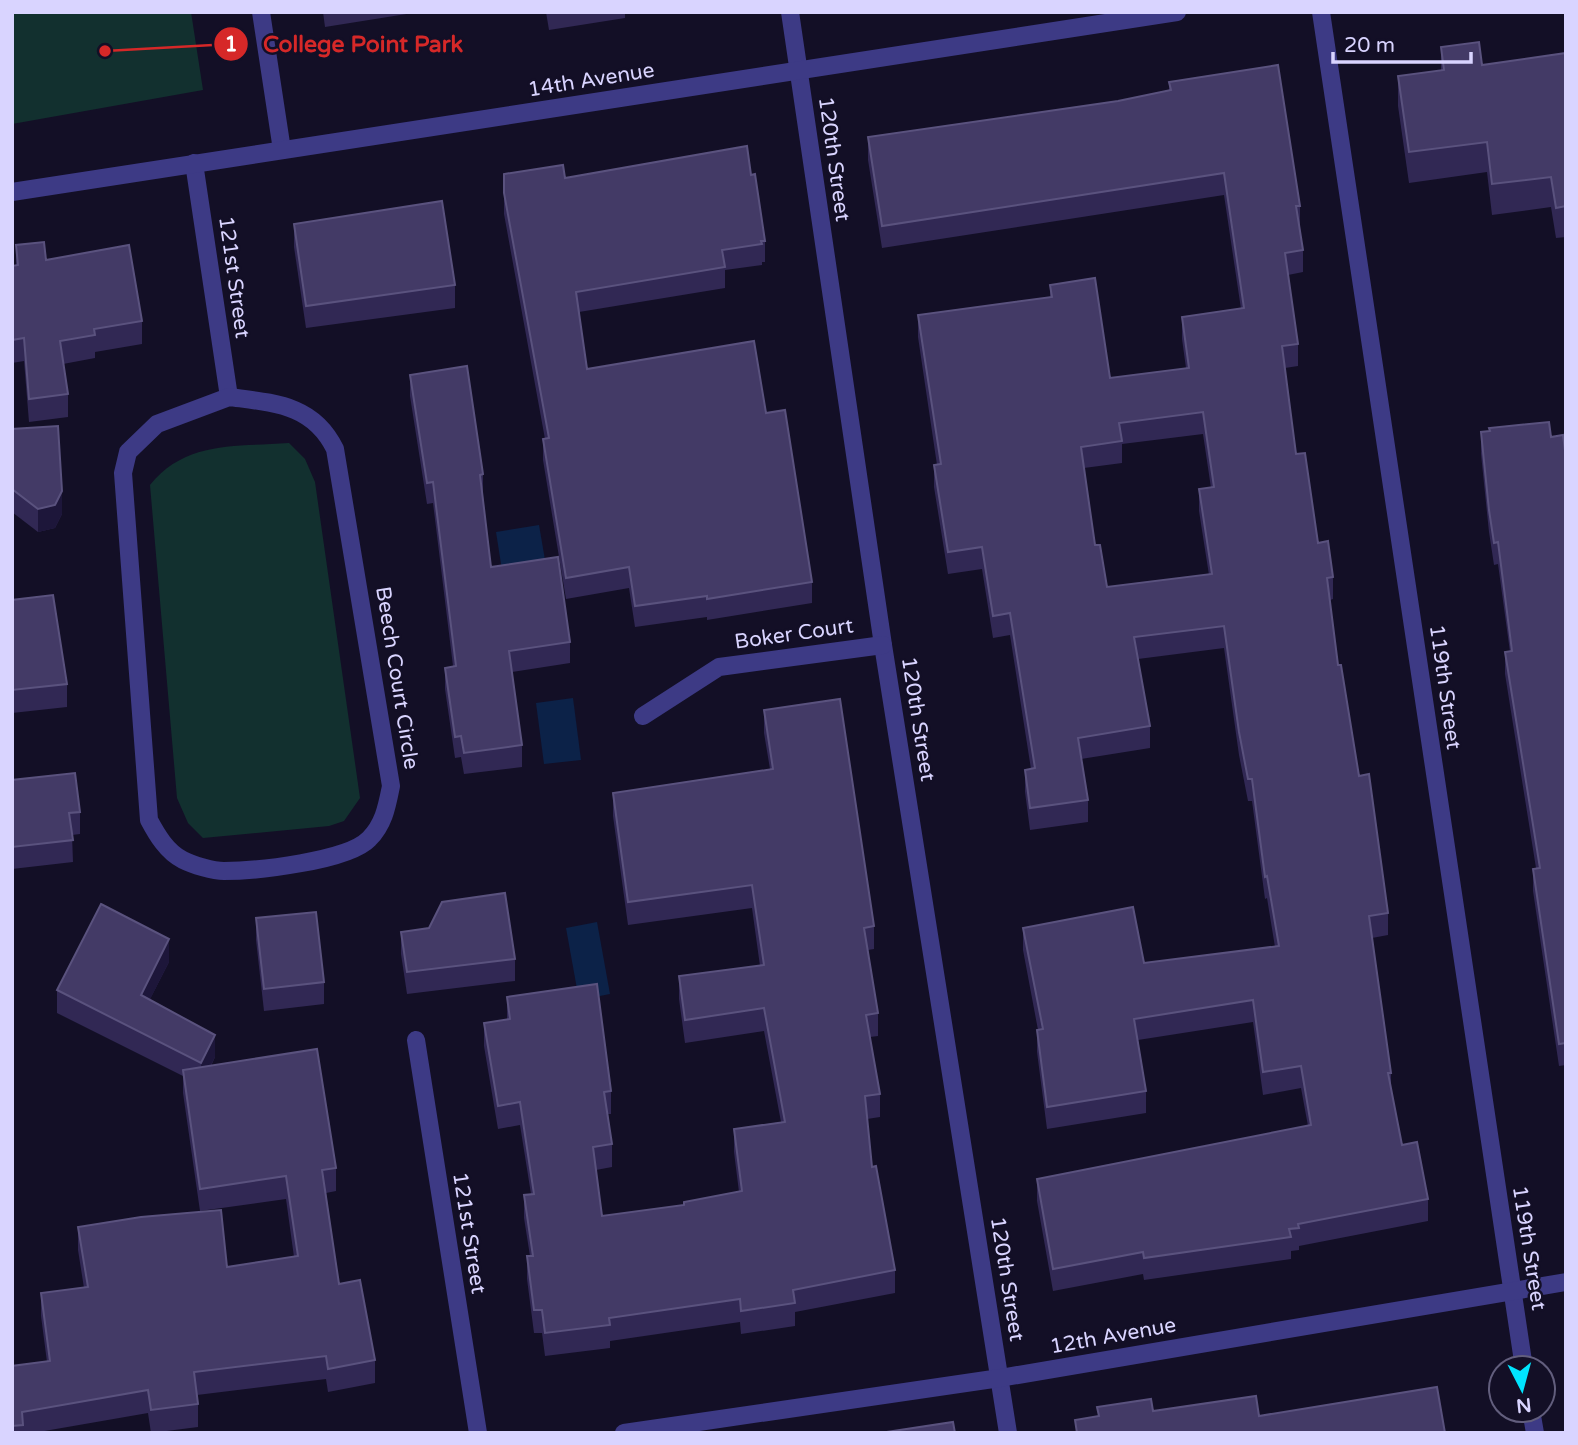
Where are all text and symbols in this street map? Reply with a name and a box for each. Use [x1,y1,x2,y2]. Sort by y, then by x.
scale bar [1333,21,1471,65]
callout: College Point Park [214,22,477,66]
text: College Point Park [263,31,463,59]
text: 1 [224,32,238,57]
text: 20 m [1344,33,1395,58]
street label: 14th Avenue [526,58,656,102]
street label: 120th Street [813,95,855,223]
street label: 121st Street [213,214,255,340]
street label: Beech Court Circle [370,585,424,771]
street label: Boker Court [733,613,855,655]
street label: 119th Street [1424,623,1466,751]
street label: 120th Street [896,655,940,783]
street label: 121st Street [447,1170,491,1296]
street label: 119th Street [1507,1184,1551,1312]
street label: 120th Street [985,1215,1029,1343]
street label: 12th Avenue [1048,1313,1178,1359]
north arrow [1487,1354,1557,1424]
text: N [1515,1393,1532,1417]

